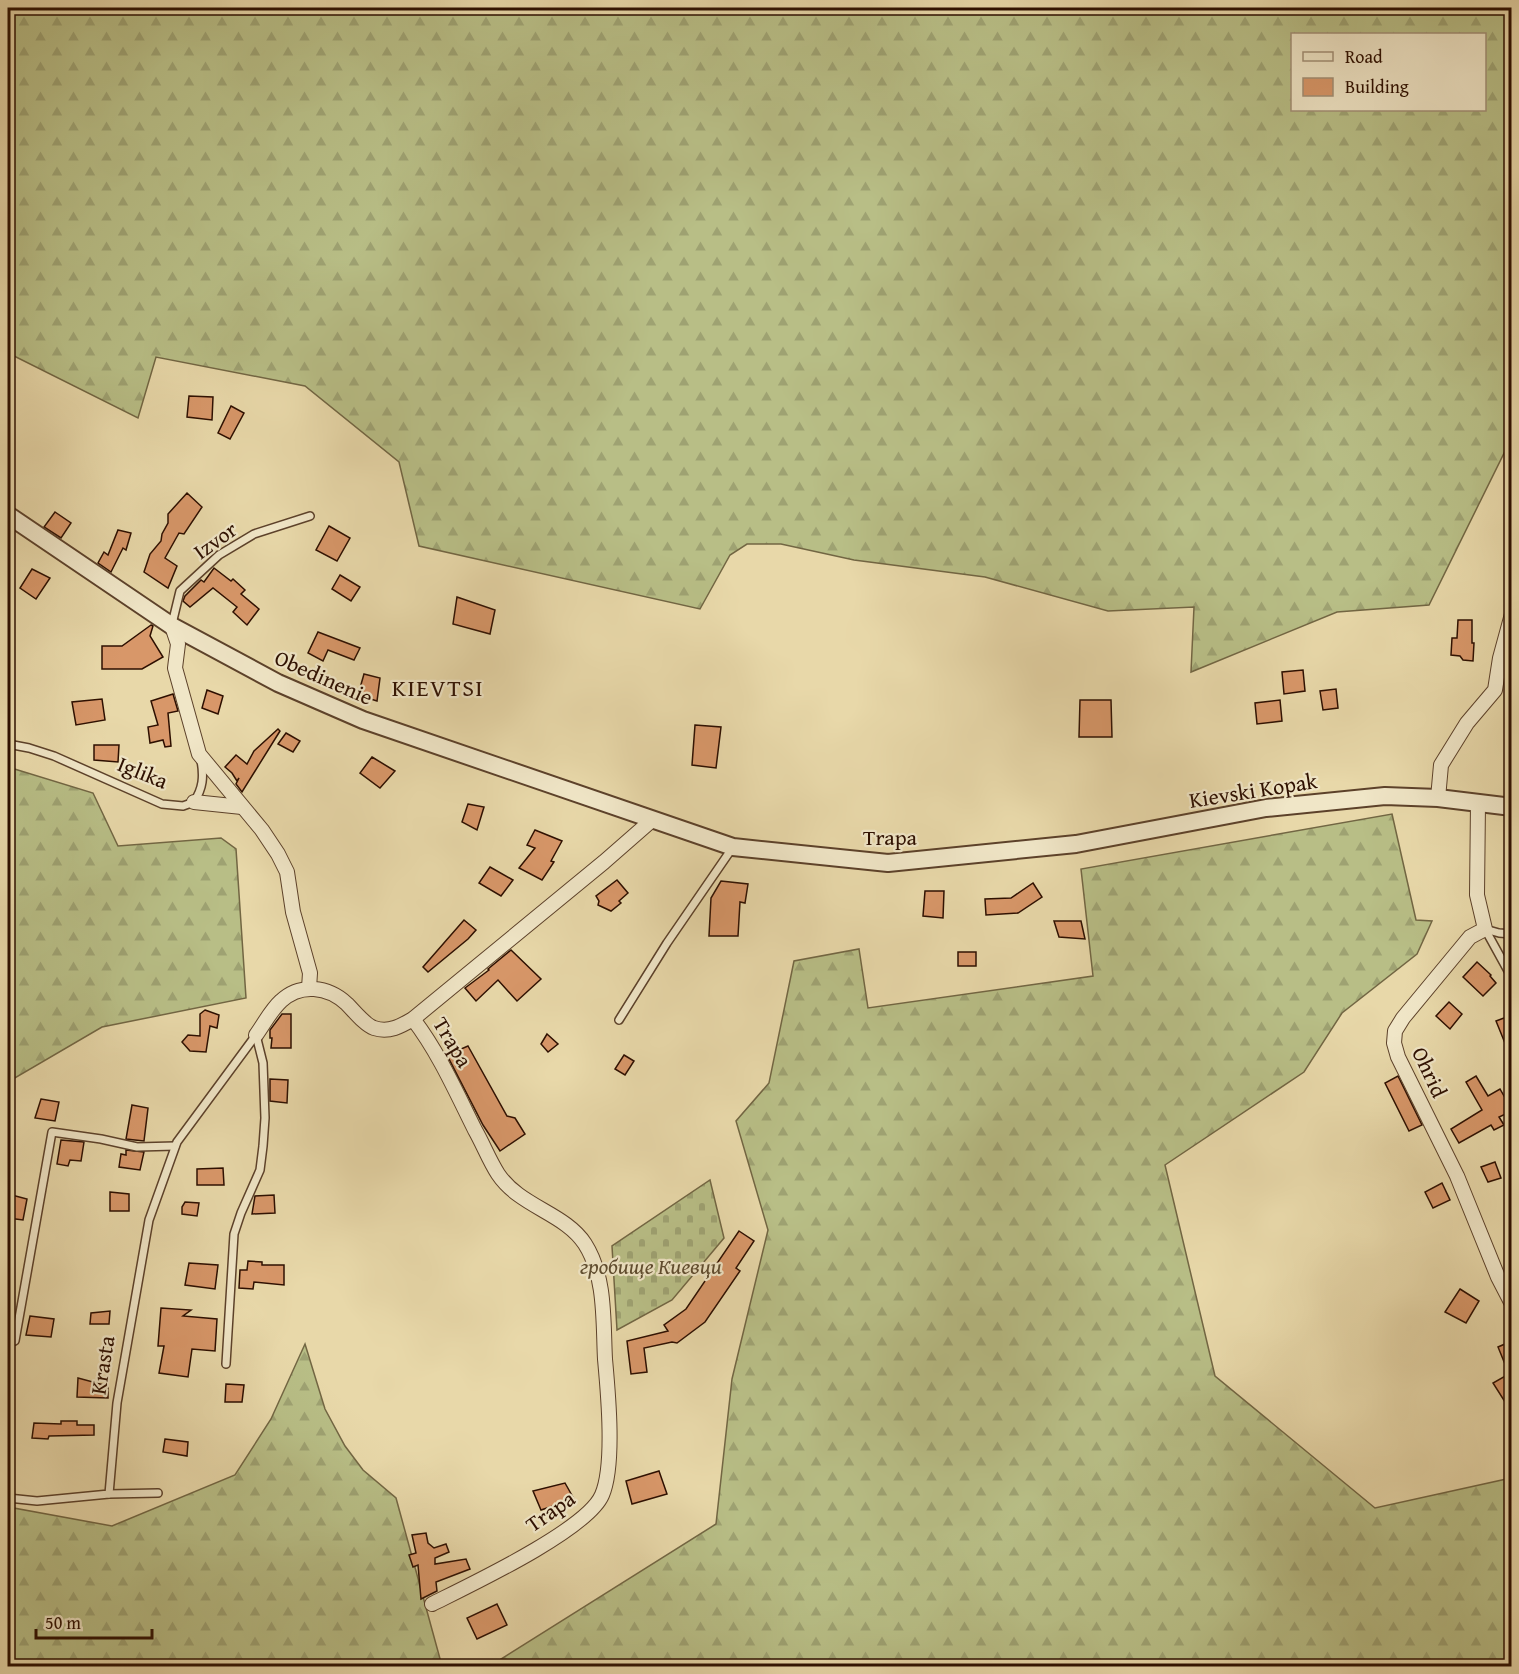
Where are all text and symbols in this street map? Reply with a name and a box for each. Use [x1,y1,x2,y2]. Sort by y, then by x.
legend [1291,33,1486,111]
text: Road [1345,43,1383,70]
text: Building [1345,73,1409,100]
street label: Izvor [187,513,243,567]
street label: Obedinenie [270,641,378,713]
district label: KIEVTSI [392,670,484,705]
street label: Iglika [113,747,173,797]
street label: Kievski Kopak [1187,764,1320,816]
street label: Trapa [863,821,918,853]
street label: Trapa [425,1011,481,1074]
street label: Ohrid [1404,1041,1456,1103]
park label: гробище Киевци [580,1250,722,1282]
street label: Krasta [82,1333,123,1397]
street label: Trapa [519,1482,582,1540]
scale bar [36,1602,152,1640]
text: 50 m [45,1609,81,1636]

